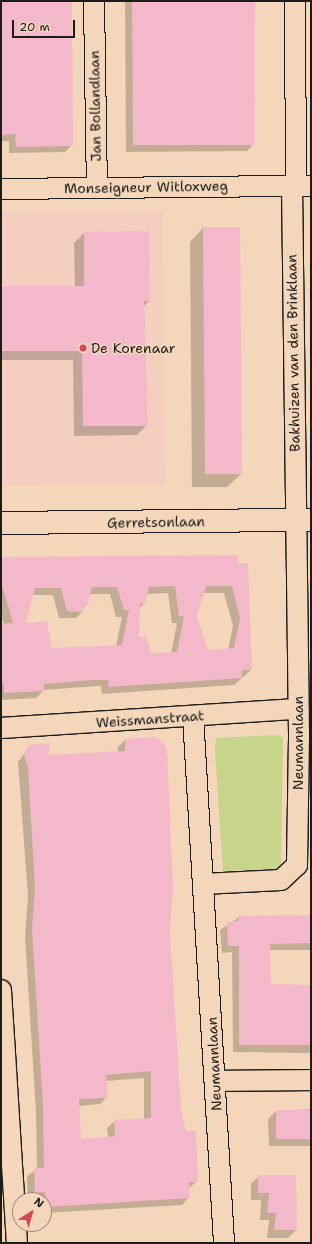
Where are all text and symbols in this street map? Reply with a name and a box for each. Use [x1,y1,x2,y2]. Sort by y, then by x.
scale bar [14,12,77,38]
text: 20 m [19,19,50,35]
street label: Jan Bollandlaan [86,50,104,162]
street label: Monseigneur Witloxweg [64,177,228,197]
street label: Bakhuizen van den Brinklaan [283,254,303,452]
place label: De Korenaar [91,340,175,356]
marker: De Korenaar [78,343,88,353]
street label: Gerretsonlaan [107,513,205,531]
street label: Neumannlaan [290,696,306,790]
street label: Weissmanstraat [95,707,205,731]
street label: Neumannlaan [203,1016,225,1112]
north arrow [12,1192,52,1232]
text: N [31,1194,47,1211]

